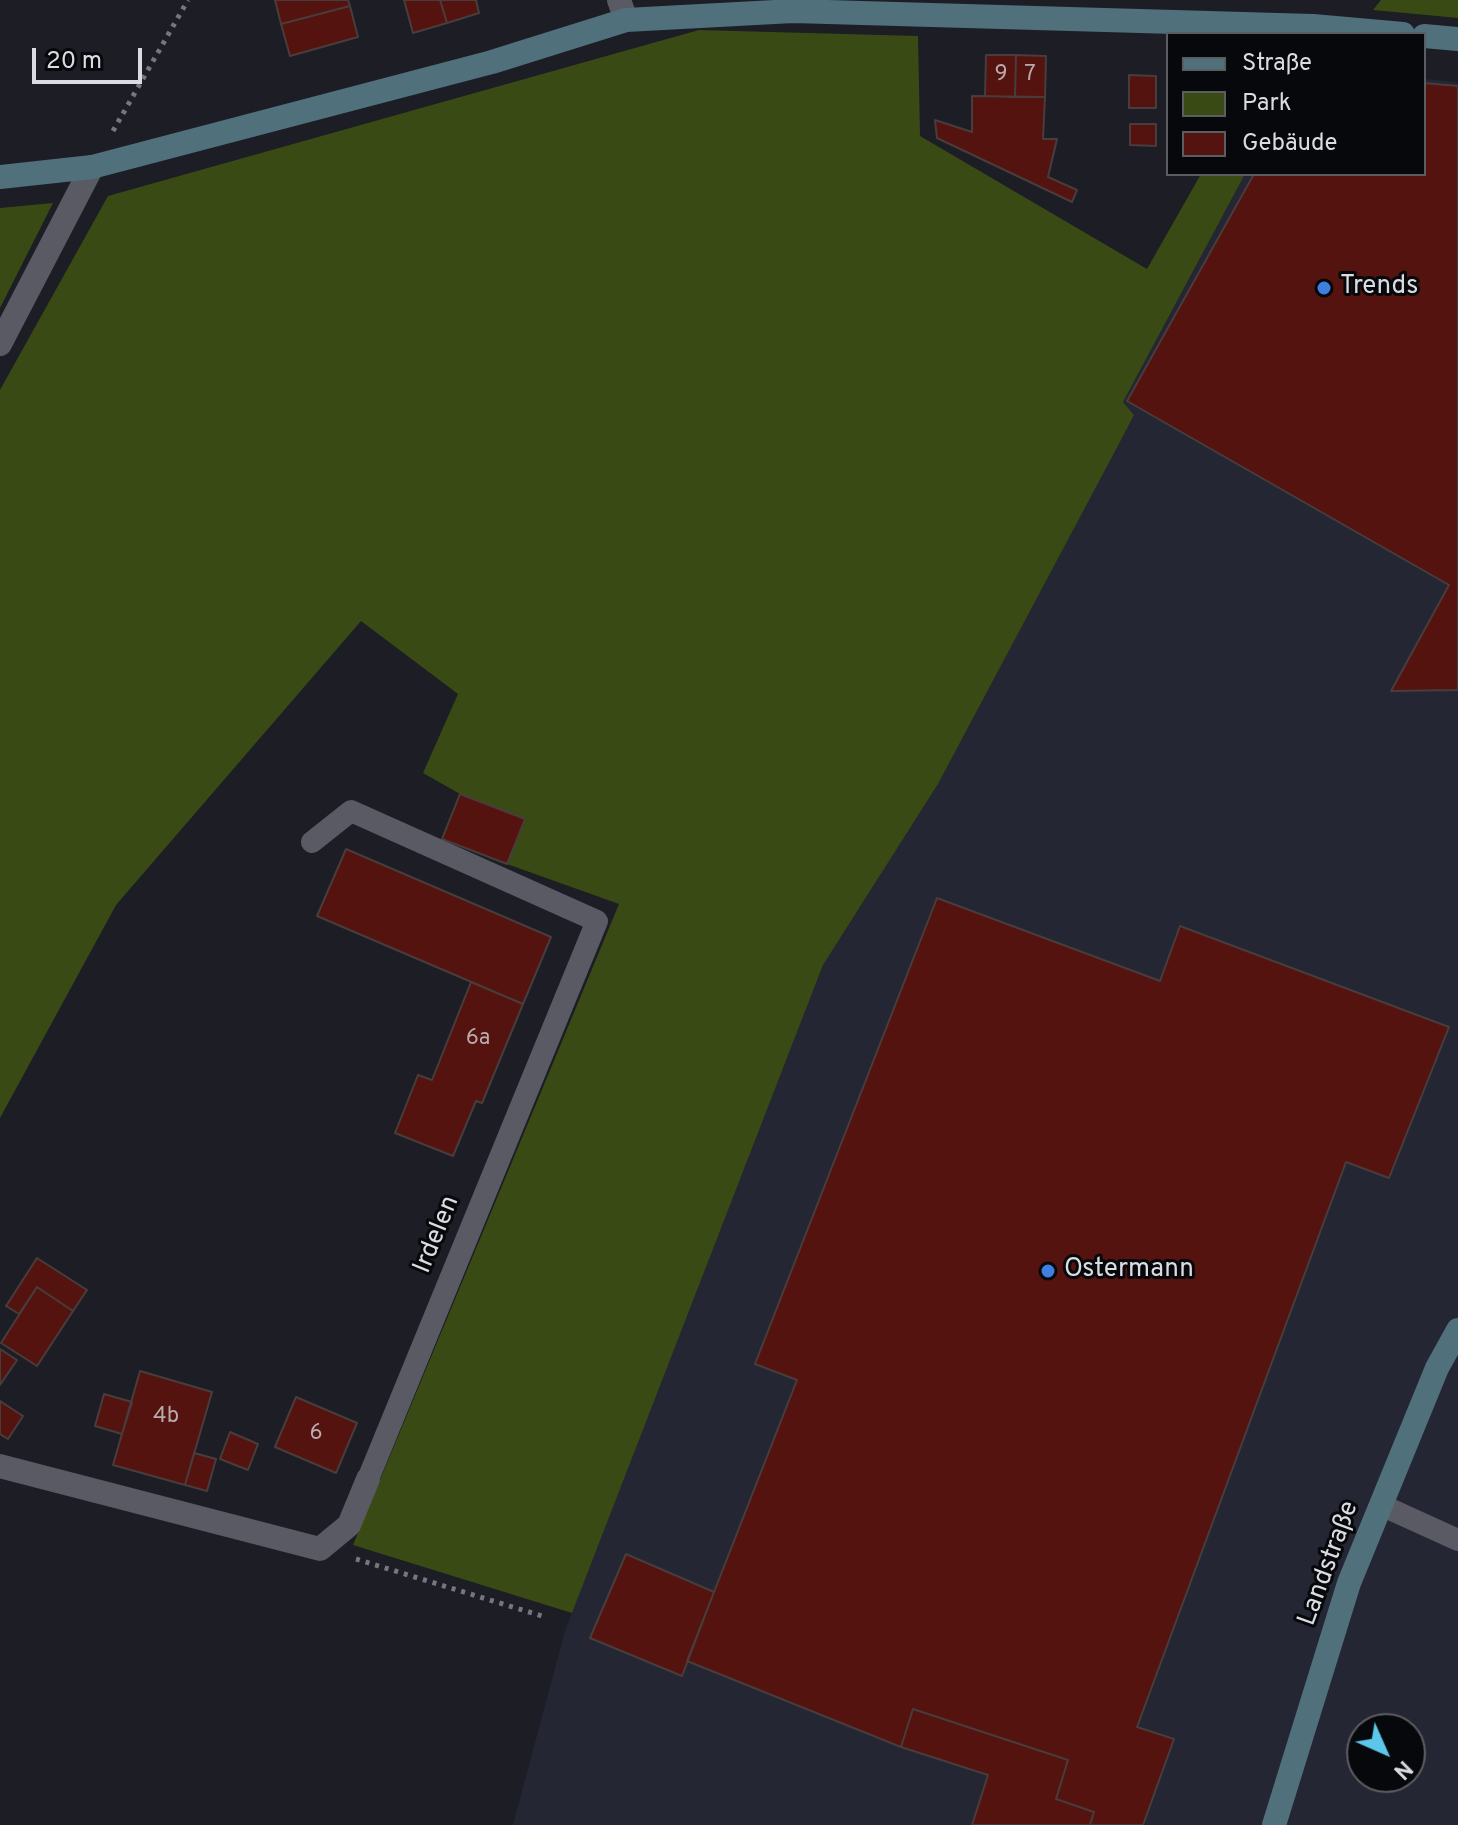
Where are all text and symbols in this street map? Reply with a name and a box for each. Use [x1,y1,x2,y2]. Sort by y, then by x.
scale bar [36,32,146,82]
legend [1166,32,1426,176]
text: 20 m [46,47,102,77]
text: Straße [1242,49,1312,79]
house number: 9 [994,63,1008,89]
house number: 7 [1024,63,1036,89]
text: Park [1242,89,1292,119]
text: Gebäude [1242,129,1337,159]
place label: Trends [1340,272,1418,304]
marker: Trends [1315,279,1333,297]
house number: 6a [466,1027,490,1053]
street label: Irdelen [408,1192,468,1278]
place label: Ostermann [1064,1255,1194,1287]
marker: Ostermann [1039,1262,1057,1280]
house number: 4b [153,1405,179,1431]
house number: 6 [309,1422,323,1448]
street label: Landstraße [1293,1497,1367,1631]
north arrow [1346,1713,1426,1793]
text: N [1387,1754,1417,1784]

